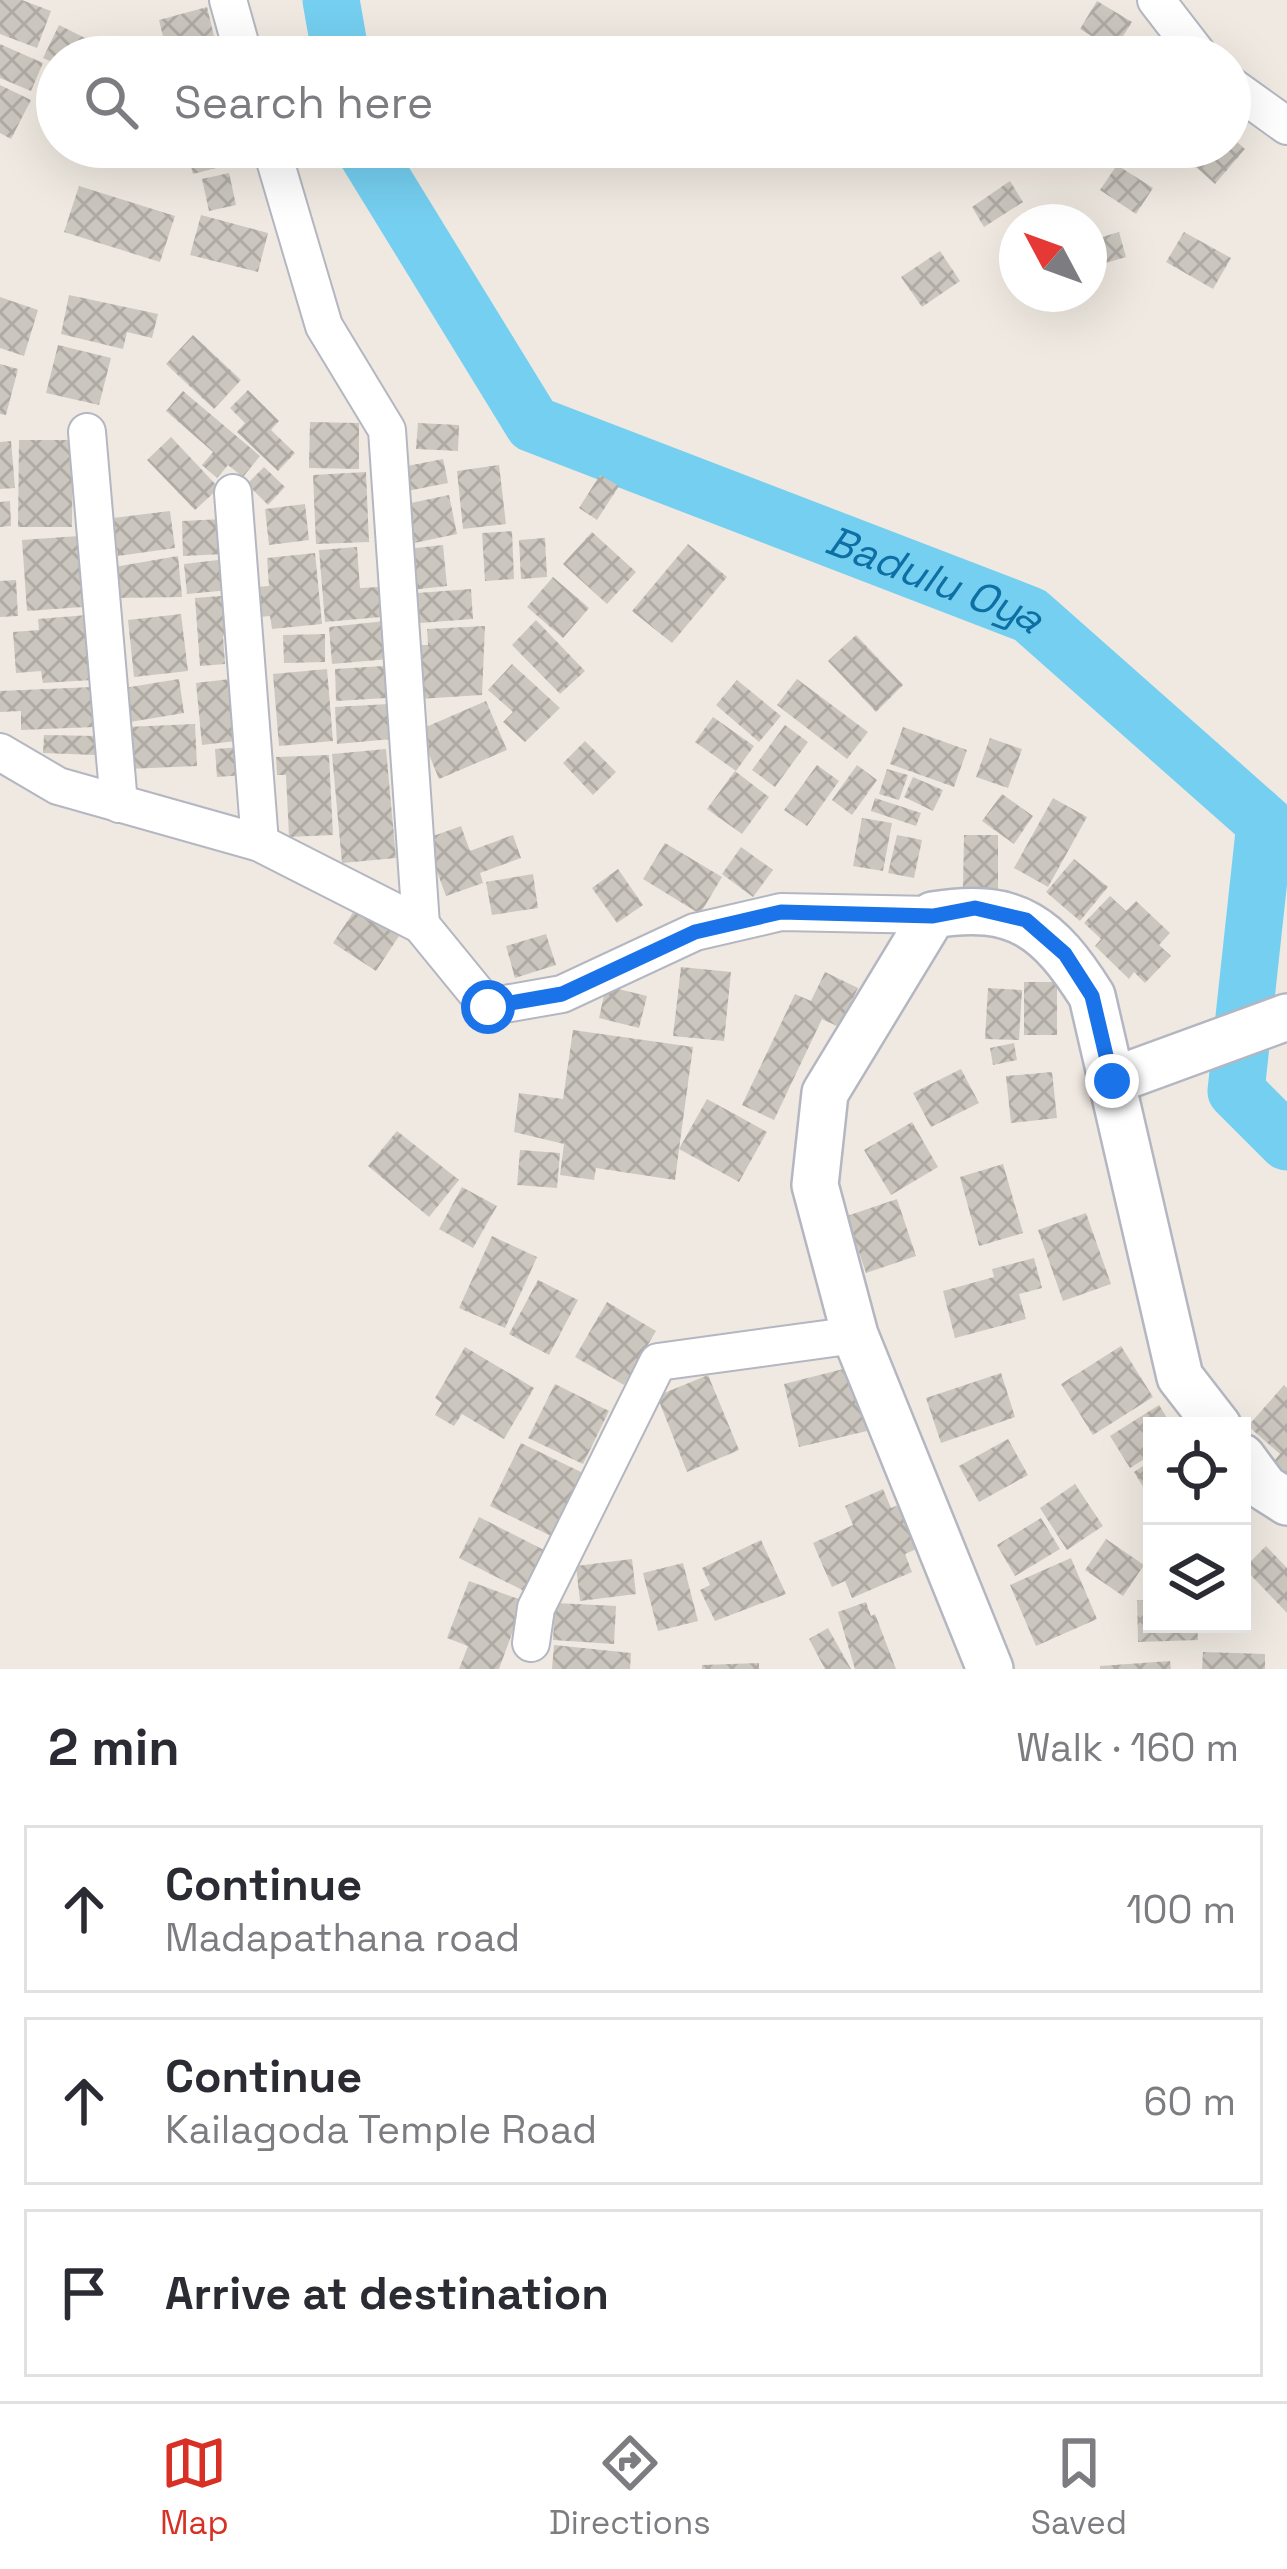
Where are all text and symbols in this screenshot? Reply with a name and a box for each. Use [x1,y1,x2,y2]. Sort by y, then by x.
search box [36,36,1251,168]
icon: search [78,69,144,135]
text: Search here [174,74,433,131]
north arrow [999,204,1107,312]
water label: Badulu Oya [819,513,1058,644]
route start [461,980,515,1034]
route end [1085,1054,1139,1108]
map controls [1143,1417,1251,1633]
button: locate [1143,1417,1251,1525]
button: layers [1143,1525,1251,1633]
text: 2 min [48,1715,180,1780]
text: Walk · 160 m [1016,1723,1239,1772]
text: Continue [165,1856,362,1913]
icon: ahead [51,1876,117,1942]
text: 100 m [1126,1885,1236,1934]
text: Madapathana road [165,1913,520,1962]
text: Continue [165,2048,362,2105]
icon: ahead [51,2068,117,2134]
text: 60 m [1144,2077,1236,2126]
text: Kailagoda Temple Road [165,2105,597,2154]
icon: arrive [51,2260,117,2326]
text: Arrive at destination [165,2265,609,2322]
tab: Map [160,2430,229,2544]
tab: Directions [549,2430,711,2544]
tab: Saved [1031,2430,1127,2544]

